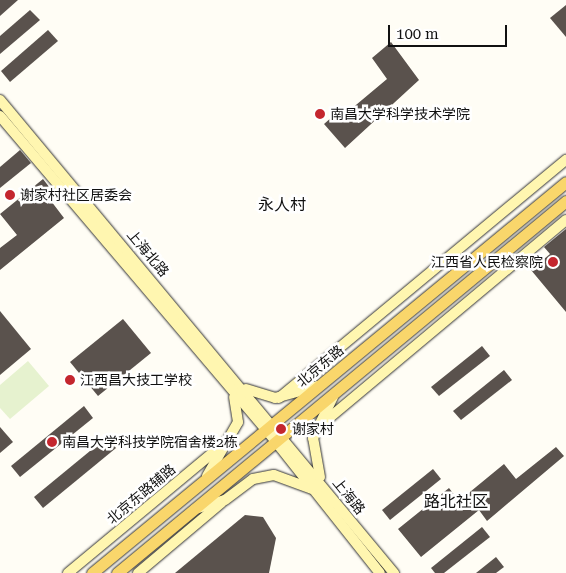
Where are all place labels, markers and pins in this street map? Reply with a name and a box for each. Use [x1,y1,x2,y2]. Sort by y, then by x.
place label: 南昌大学科学技术学院 [330,106,470,122]
marker: 南昌大学科学技术学院 [314,108,326,120]
place label: 谢家村社区居委会 [20,187,132,203]
marker: 谢家村社区居委会 [4,189,16,201]
place label: 江西省人民检察院 [431,254,543,270]
marker: 江西省人民检察院 [547,256,559,268]
place label: 江西昌大技工学校 [80,372,192,388]
marker: 江西昌大技工学校 [64,374,76,386]
place label: 谢家村 [292,421,334,437]
marker: 谢家村 [274,422,288,436]
place label: 南昌大学科技学院宿舍楼2栋 [62,434,238,450]
marker: 南昌大学科技学院宿舍楼2栋 [46,436,58,448]

